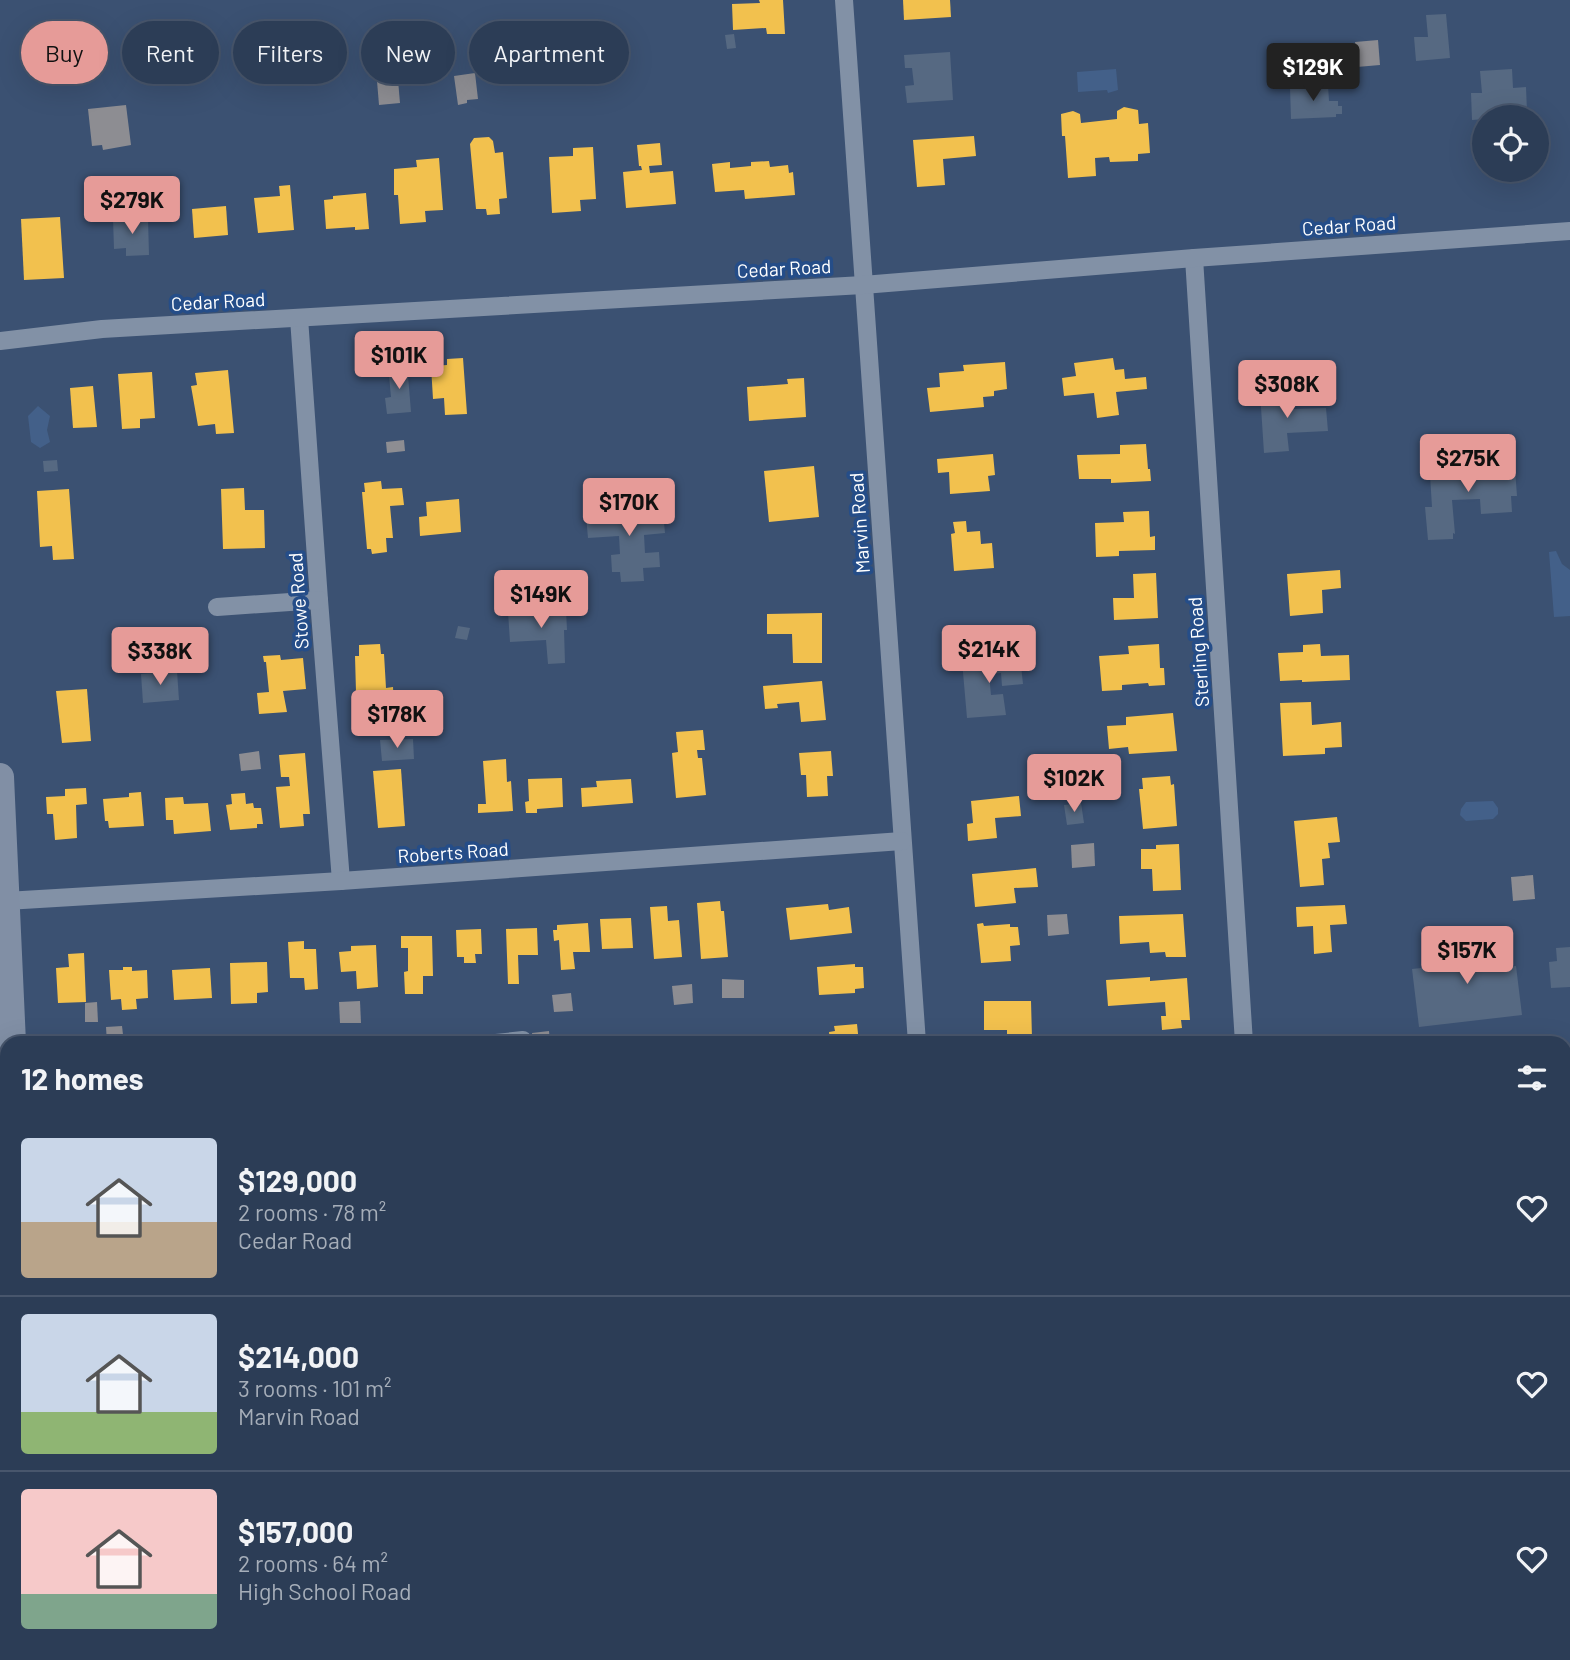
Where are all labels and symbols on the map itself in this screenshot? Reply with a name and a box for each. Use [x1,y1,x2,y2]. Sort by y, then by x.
pin: $129K [1264,43,1362,103]
pin: $279K [83,176,181,236]
street label: Cedar Road [1301,210,1397,240]
street label: Cedar Road [736,254,832,282]
street label: Cedar Road [170,287,266,315]
pin: $101K [350,332,448,391]
pin: $308K [1238,360,1336,420]
pin: $275K [1419,434,1517,494]
street label: Marvin Road [844,472,874,574]
pin: $170K [580,478,678,538]
street label: Stowe Road [283,552,313,650]
pin: $149K [492,570,590,630]
street label: Sterling Road [1183,596,1213,708]
pin: $214K [940,626,1038,685]
pin: $338K [111,628,209,687]
pin: $178K [348,690,446,750]
pin: $102K [1025,754,1123,814]
street label: Roberts Road [397,837,509,867]
pin: $157K [1418,926,1516,986]

